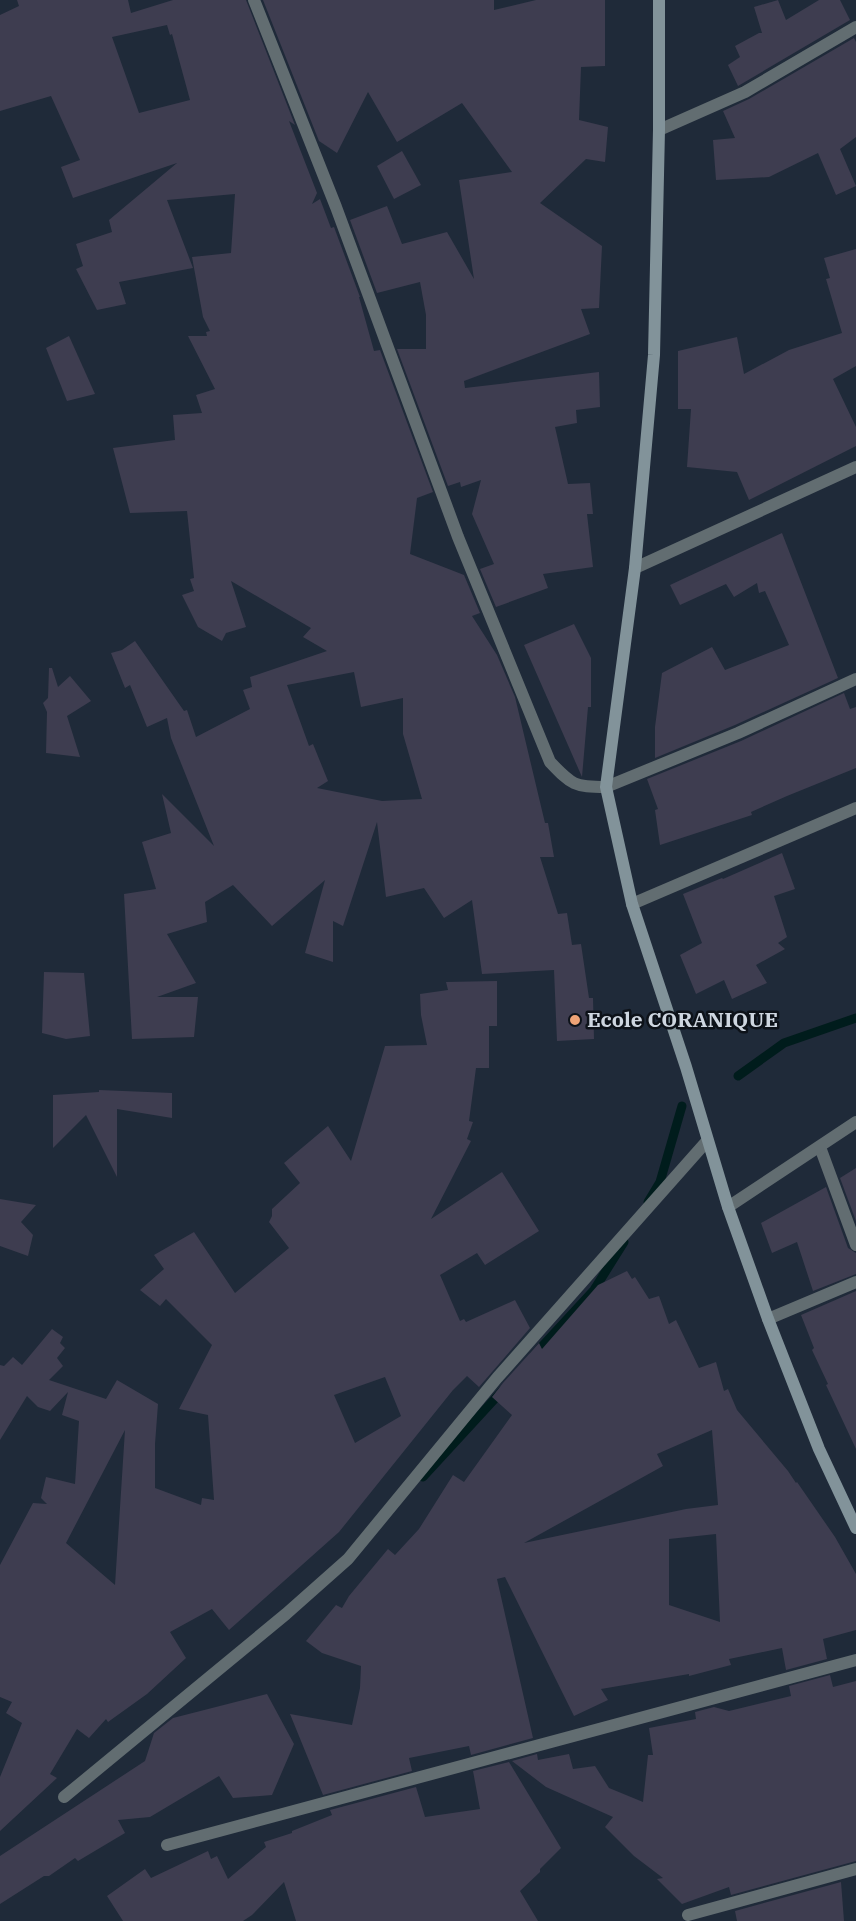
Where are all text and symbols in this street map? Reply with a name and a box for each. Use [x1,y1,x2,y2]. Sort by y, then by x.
place label: Ecole CORANIQUE [587,1005,778,1033]
marker: Ecole CORANIQUE [568,1013,582,1027]

